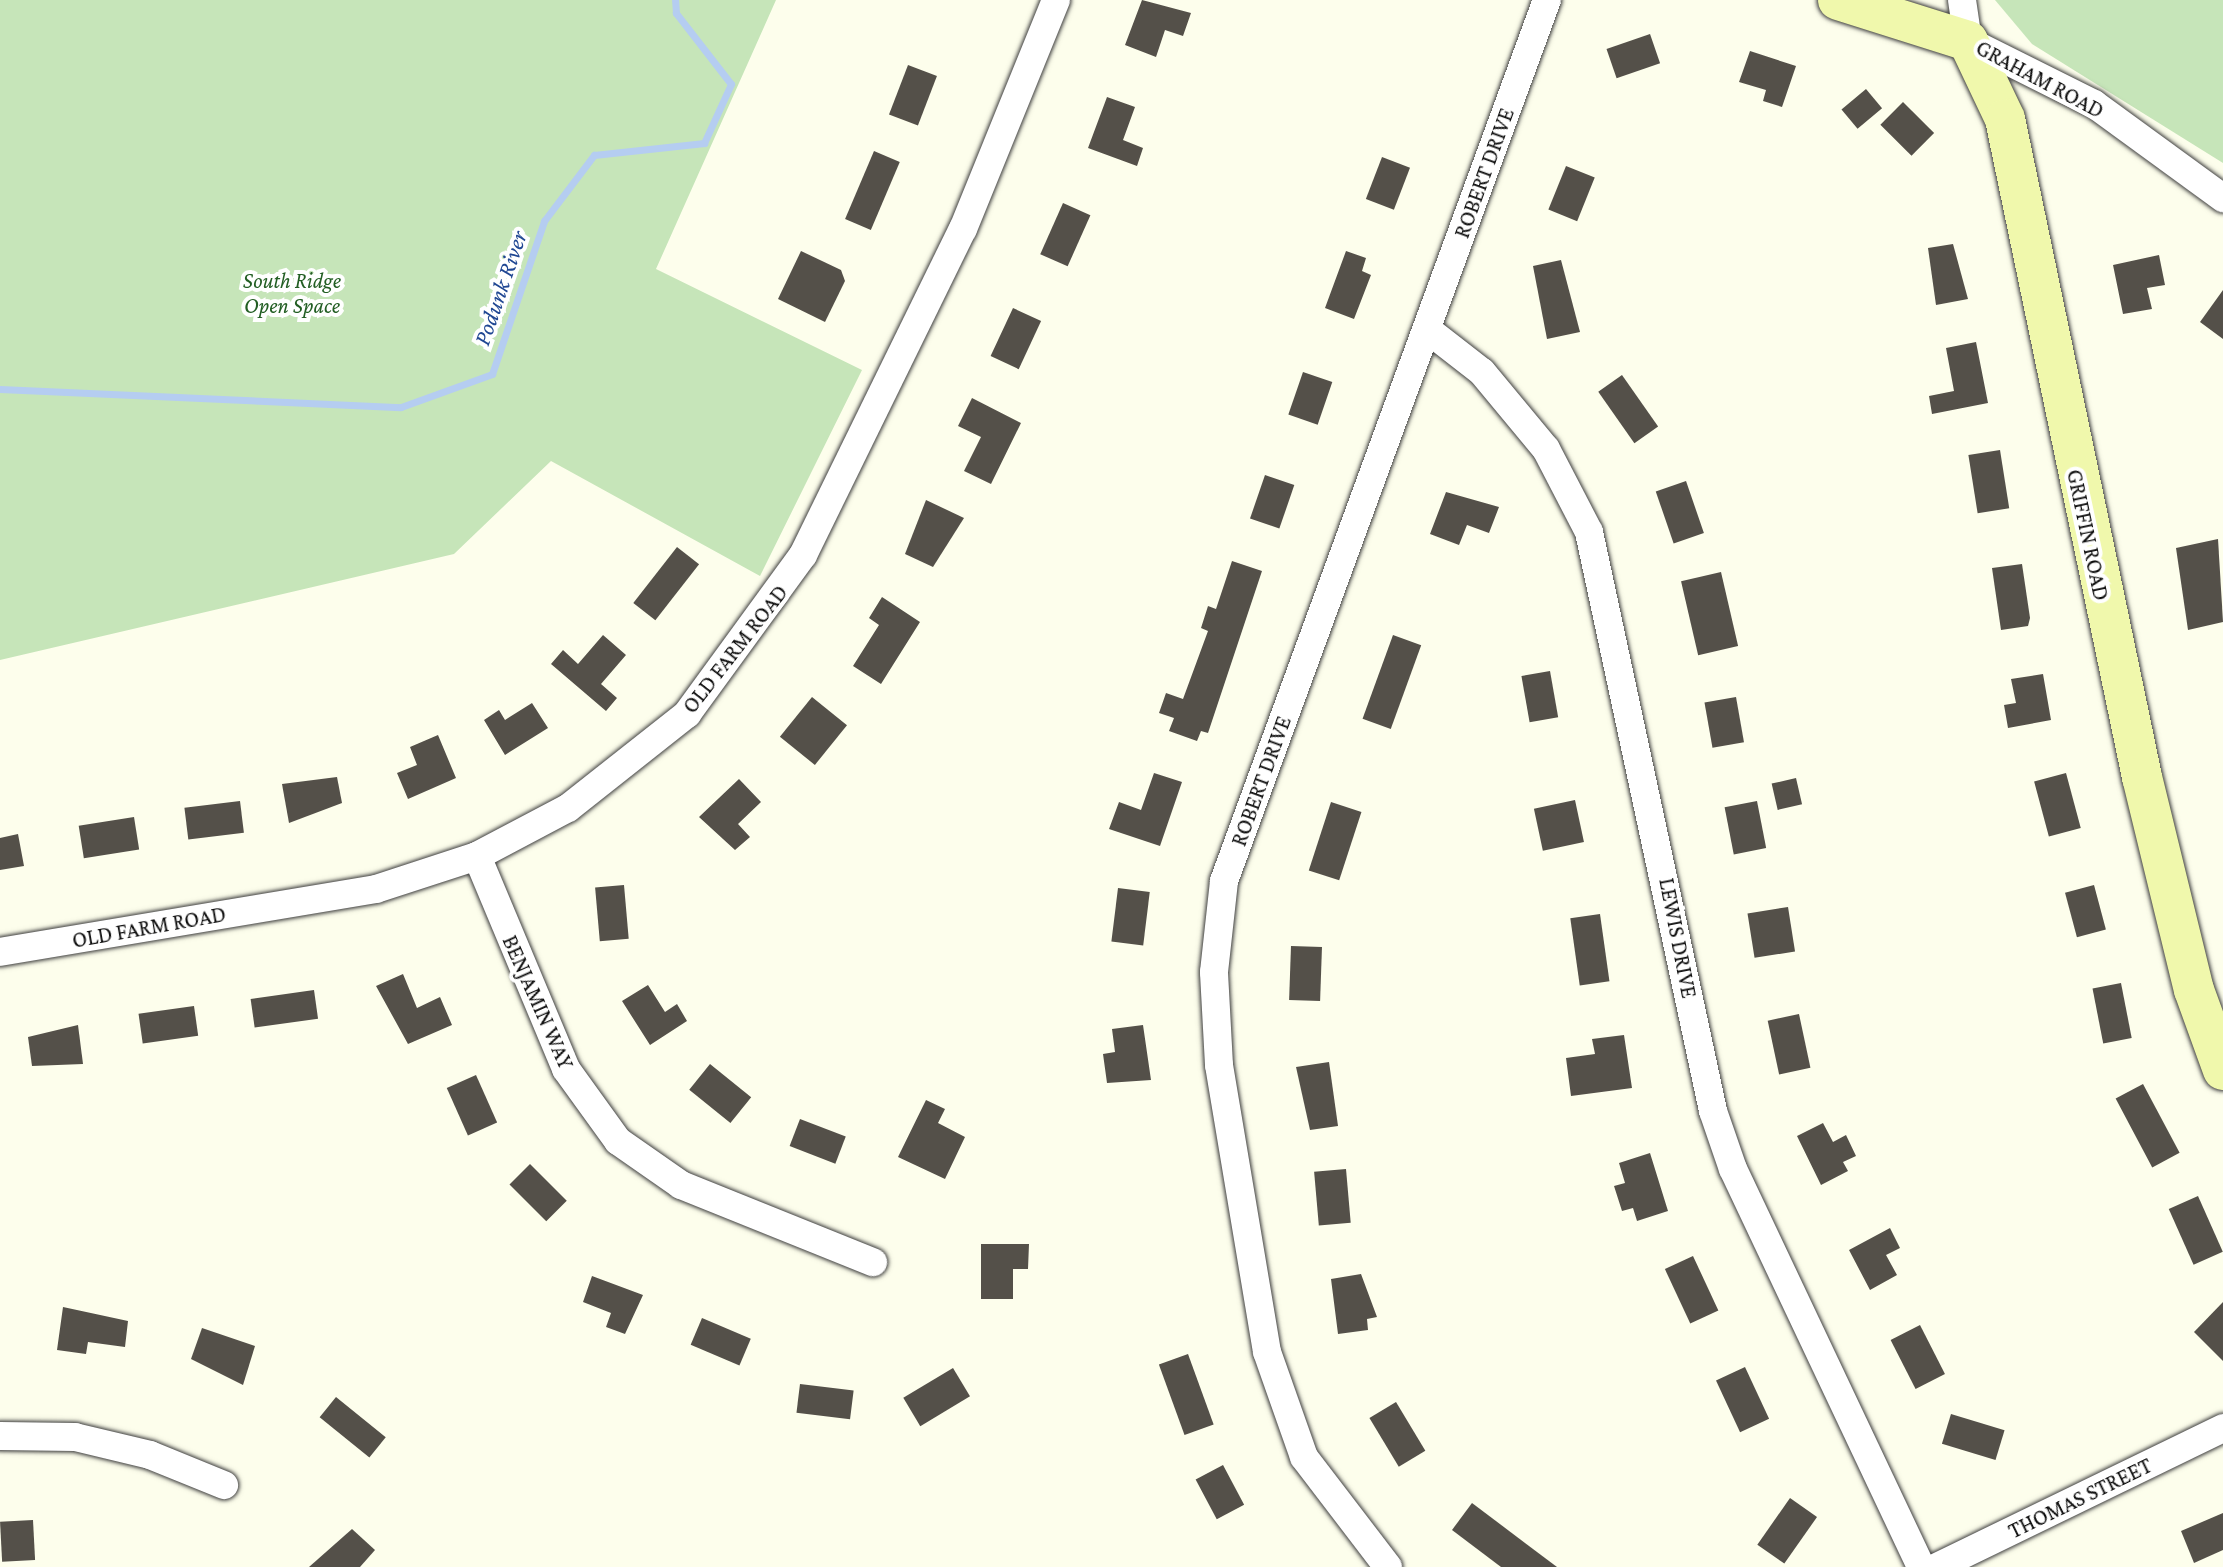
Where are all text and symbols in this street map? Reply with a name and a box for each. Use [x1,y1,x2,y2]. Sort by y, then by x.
street label: GRAHAM ROAD [1972,34,2108,124]
street label: ROBERT DRIVE [1448,104,1520,242]
water label: Podunk River [467,227,533,349]
park label: South Ridge Open Space [243,267,341,318]
street label: GRIFFIN ROAD [2061,467,2115,603]
street label: OLD FARM ROAD [677,580,793,718]
street label: ROBERT DRIVE [1225,712,1297,850]
street label: LEWIS DRIVE [1653,876,1703,1000]
street label: OLD FARM ROAD [70,900,228,954]
street label: BENJAMIN WAY [497,931,579,1073]
street label: THOMAS STREET [2004,1452,2156,1544]

